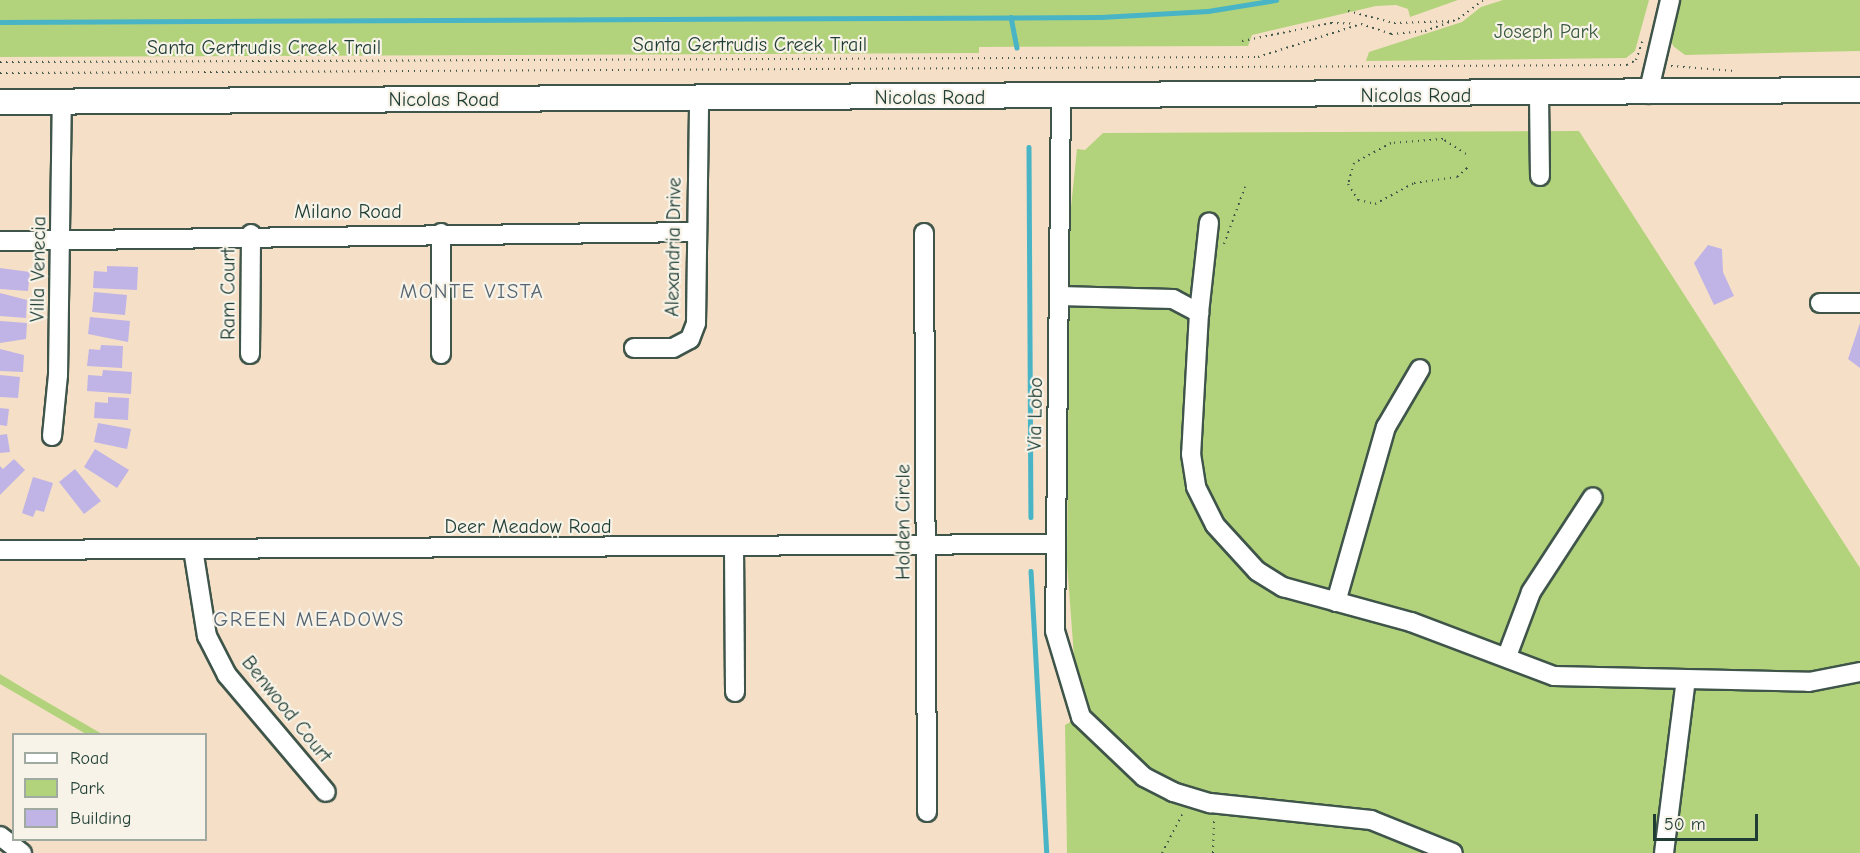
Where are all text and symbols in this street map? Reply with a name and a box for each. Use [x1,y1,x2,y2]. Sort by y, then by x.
park label: Joseph Park [1494,19,1598,43]
street label: Santa Gertrudis Creek Trail [633,32,867,56]
street label: Santa Gertrudis Creek Trail [147,35,381,59]
street label: Nicolas Road [1361,83,1471,107]
street label: Nicolas Road [875,85,985,109]
street label: Nicolas Road [389,87,499,111]
street label: Alexandria Drive [660,177,686,317]
street label: Milano Road [294,199,402,223]
street label: Villa Venecia [25,216,51,322]
street label: Ram Court [216,248,240,340]
district label: MONTE VISTA [400,278,544,304]
street label: Via Lobo [1022,377,1048,451]
street label: Holden Circle [891,464,915,580]
street label: Deer Meadow Road [444,514,612,538]
district label: GREEN MEADOWS [213,606,405,632]
street label: Benwood Court [237,651,337,767]
legend [12,733,207,841]
text: Road [70,748,109,769]
text: Park [70,778,104,799]
scale bar [1656,802,1761,840]
text: Building [70,808,132,829]
text: 50 m [1664,814,1706,835]

